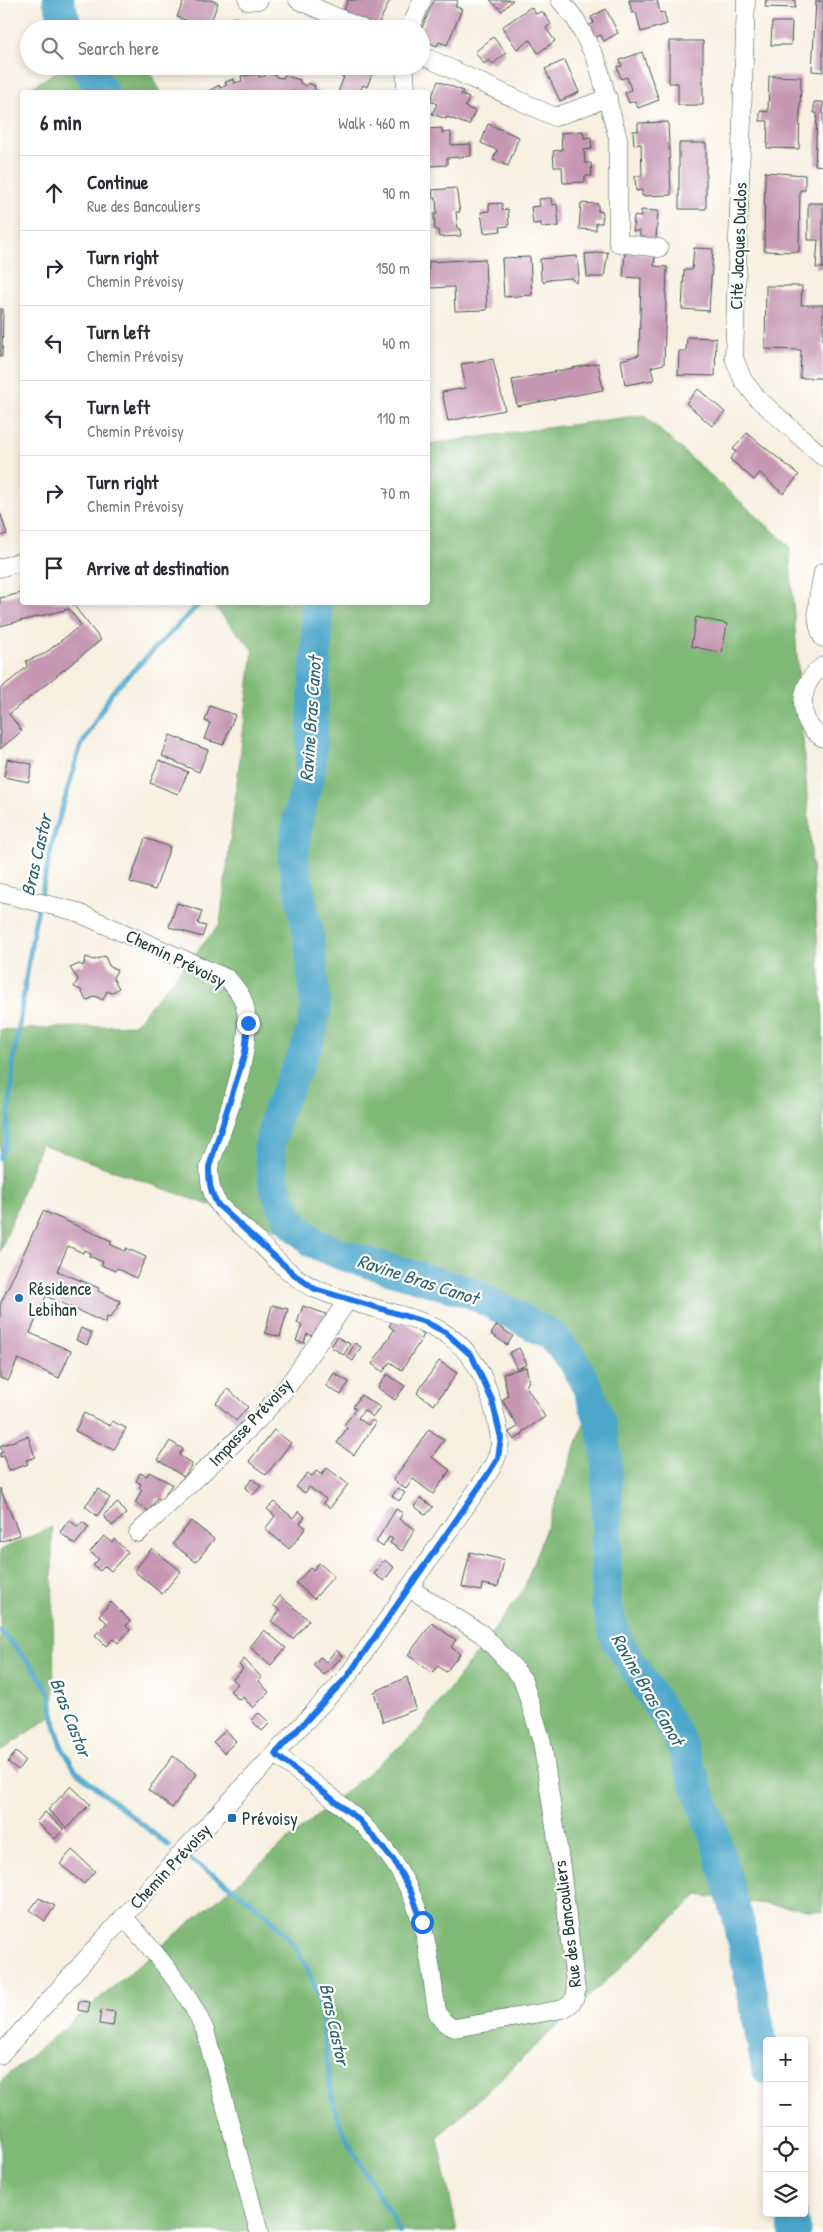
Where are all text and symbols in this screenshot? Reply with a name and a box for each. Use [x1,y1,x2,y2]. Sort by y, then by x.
search box [20,20,430,75]
icon: search [38,34,66,62]
text: Search here [78,35,159,61]
text: 6 min [40,108,82,137]
text: Walk · 460 m [338,112,410,134]
text: Continue [87,169,148,195]
icon: ahead [40,179,68,207]
text: 90 m [382,182,410,204]
street label: Cité Jacques Duclos [723,182,753,310]
text: Rue des Bancouliers [87,195,200,217]
text: Turn right [87,244,158,270]
icon: right [40,254,68,282]
text: 150 m [376,257,410,279]
text: Chemin Prévoisy [87,270,184,292]
text: Turn left [87,319,150,345]
icon: left [40,329,68,357]
text: 40 m [382,332,410,354]
text: Chemin Prévoisy [87,345,184,367]
text: Turn left [87,394,150,420]
icon: left [40,404,68,432]
text: 110 m [377,407,410,429]
text: Chemin Prévoisy [87,420,184,442]
text: Turn right [87,469,158,495]
icon: right [40,479,68,507]
text: 70 m [380,482,410,504]
text: Chemin Prévoisy [87,495,184,517]
icon: arrive [40,554,68,582]
text: Arrive at destination [87,555,229,581]
water label: Ravine Bras Canot [293,653,328,782]
water label: Bras Castor [14,809,59,898]
street label: Chemin Prévoisy [122,923,231,993]
route end [237,1012,260,1035]
water label: Ravine Bras Canot [354,1247,484,1311]
place label: Résidence Lebihan [29,1276,92,1322]
marker: Résidence Lebihan [13,1292,25,1304]
street label: Impasse Prévoisy [203,1372,298,1472]
water label: Ravine Bras Canot [605,1628,692,1752]
water label: Bras Castor [44,1674,99,1763]
place label: Prévoisy [242,1806,298,1831]
marker: Prévoisy [226,1812,238,1824]
street label: Chemin Prévoisy [124,1817,217,1914]
street label: Rue des Bancouliers [547,1859,587,1989]
route start [411,1911,434,1934]
water label: Bras Castor [314,1981,357,2070]
map controls [763,2037,808,2217]
button: + [763,2037,808,2082]
button: − [763,2082,808,2127]
button: locate [763,2127,808,2172]
button: layers [763,2172,808,2217]

